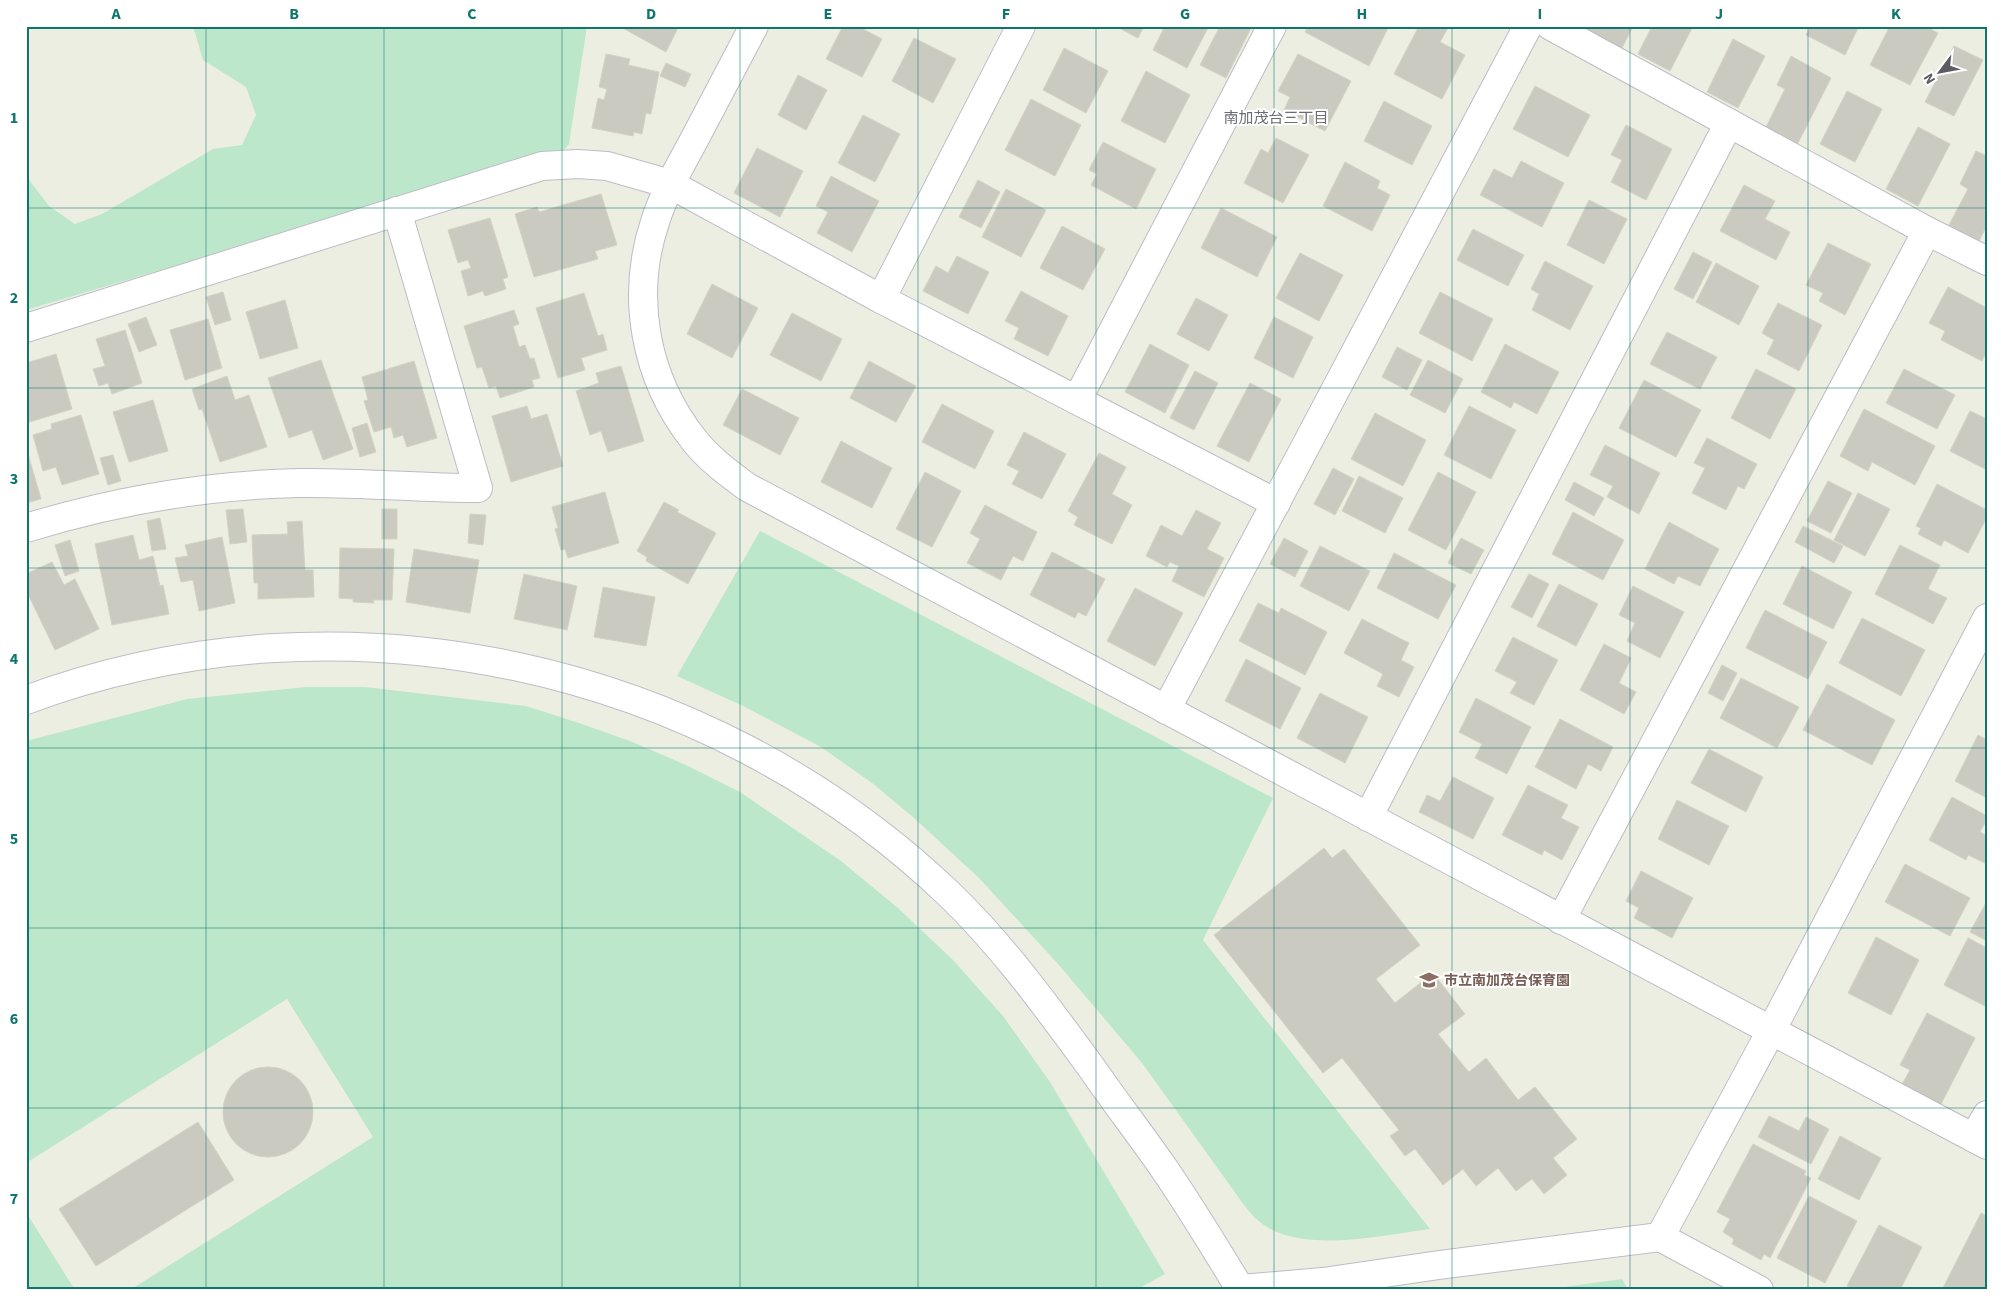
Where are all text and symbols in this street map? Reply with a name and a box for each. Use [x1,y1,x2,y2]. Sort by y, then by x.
text: A [110,3,121,25]
text: B [289,3,299,25]
text: C [467,3,477,25]
text: D [646,3,656,25]
text: E [824,3,832,25]
text: F [1002,3,1010,25]
text: G [1180,3,1190,25]
text: H [1357,3,1367,25]
text: I [1538,3,1542,25]
text: J [1715,3,1723,25]
text: K [1891,3,1901,25]
north arrow [1916,48,1966,98]
text: N [1919,69,1941,88]
text: 1 [10,107,18,129]
district label: 南加茂台三丁目 [1223,108,1329,129]
text: 2 [10,287,18,309]
text: 3 [10,468,18,490]
text: 4 [10,648,19,670]
text: 5 [10,828,18,850]
school or university icon: 市立南加茂台保育園 [1418,969,1440,991]
place label: 市立南加茂台保育園 [1444,971,1570,991]
text: 6 [10,1008,18,1030]
text: 7 [10,1188,18,1210]

